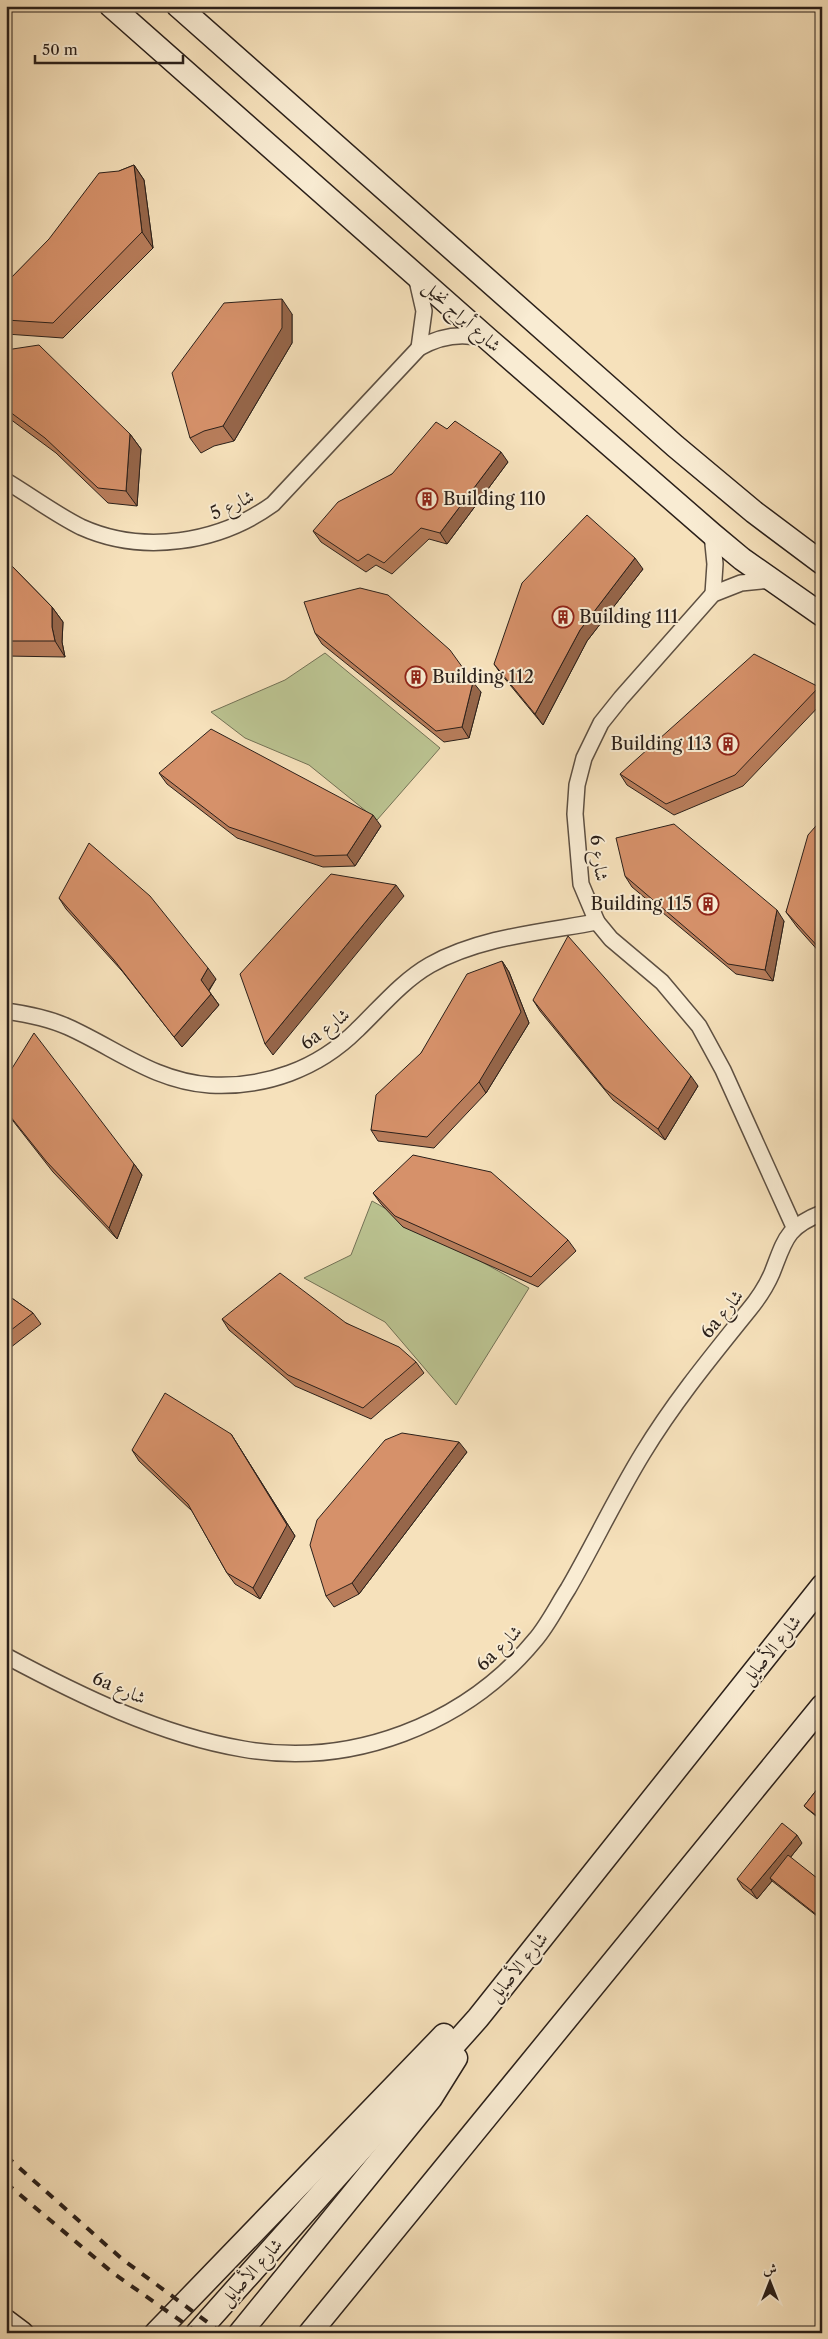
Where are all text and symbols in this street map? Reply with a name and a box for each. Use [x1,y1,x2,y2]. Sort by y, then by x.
scale bar [35,32,182,64]
text: 50 m [42,40,78,59]
street label: شارع أبراج نخيل [415,274,507,360]
street label: شارع 5 [207,485,259,528]
building icon: Building 110 [415,487,439,511]
place label: Building 110 [443,488,546,510]
building icon: Building 111 [551,605,575,629]
place label: Building 111 [579,606,679,628]
building icon: Building 112 [404,665,428,689]
place label: Building 112 [432,666,534,688]
building icon: Building 113 [716,732,740,756]
place label: Building 113 [610,733,712,755]
street label: شارع 6 [581,834,613,883]
building icon: Building 115 [696,892,720,916]
place label: Building 115 [591,893,692,915]
street label: 6a شارع [296,1003,356,1058]
street label: 6a شارع [696,1285,751,1345]
street label: شارع الأصايل [735,1609,809,1692]
street label: 6a شارع [471,1620,529,1678]
street label: 6a شارع [87,1667,149,1713]
street label: شارع الأصايل [482,1926,556,2009]
street label: شارع الأصايل [213,2232,290,2313]
north arrow [746,2256,796,2306]
text: ش [763,2260,777,2278]

